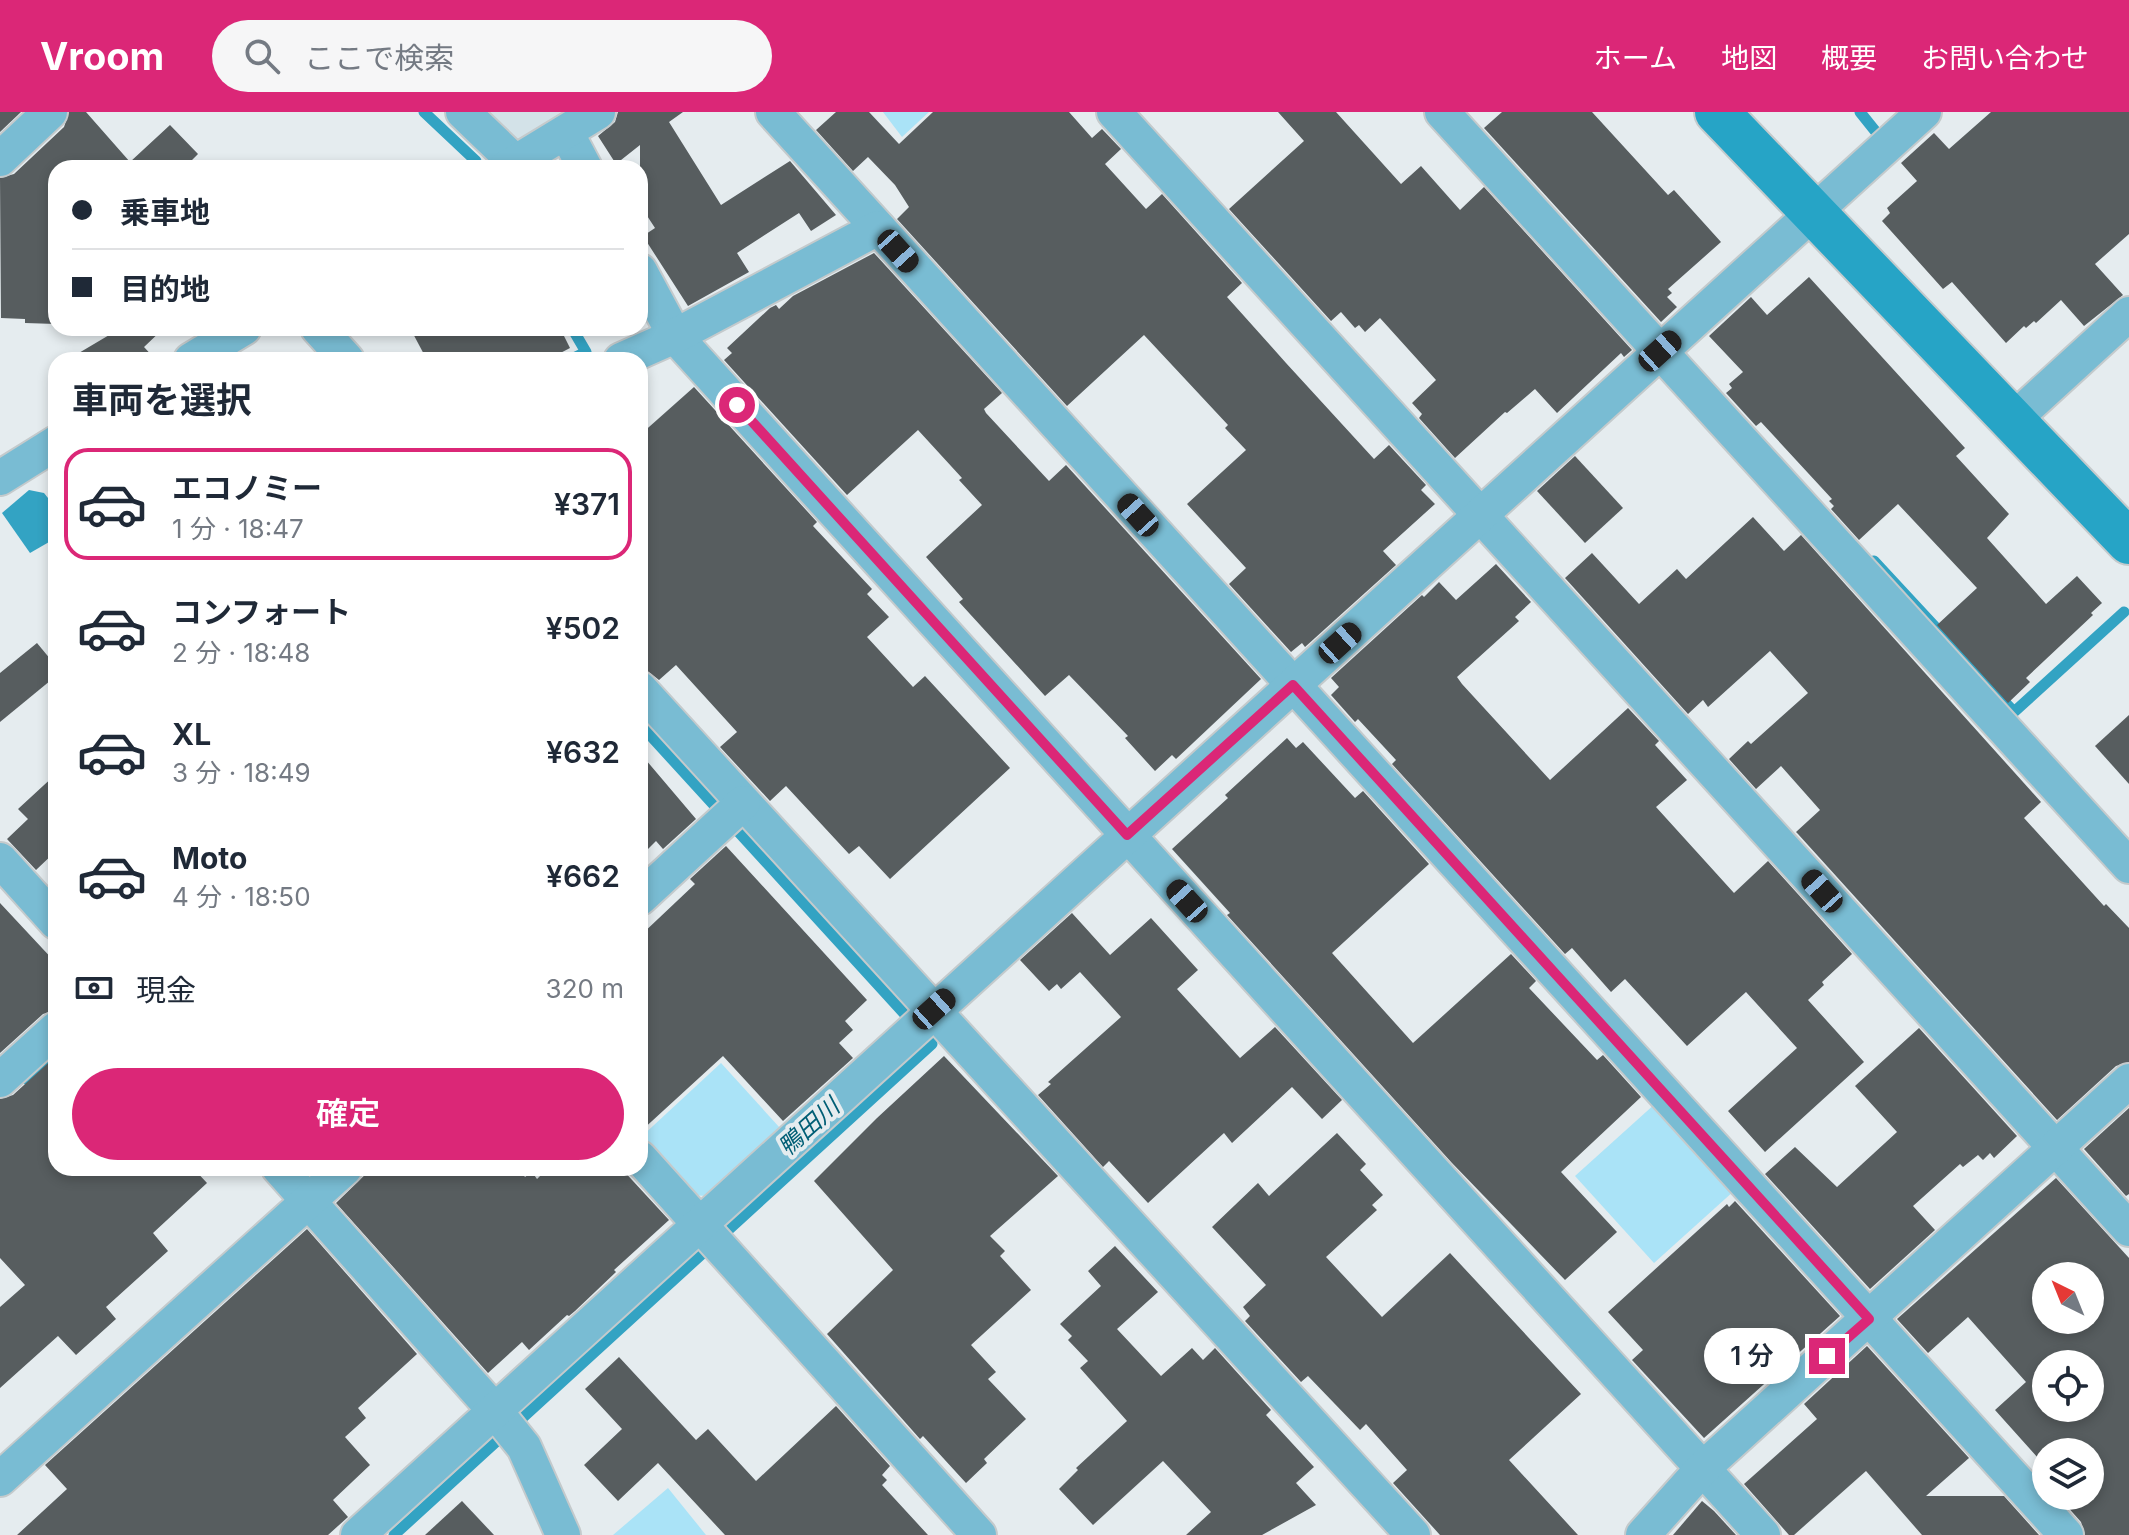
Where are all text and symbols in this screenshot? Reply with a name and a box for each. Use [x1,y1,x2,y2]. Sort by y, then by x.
search box [212,20,772,92]
text: Vroom [40,33,164,79]
icon: search [240,34,284,78]
text: ここで検索 [304,40,454,76]
text: ホーム [1594,41,1677,75]
text: 地図 [1721,41,1777,75]
text: 概要 [1821,41,1877,75]
text: お問い合わせ [1921,41,2089,75]
text: 乗車地 [120,194,210,230]
car [873,225,923,277]
text: 目的地 [120,271,210,307]
car [1634,326,1686,376]
text: 車両を選択 [72,378,252,422]
route start [719,387,755,423]
icon: car [76,468,148,540]
text: エコノミー [172,470,322,506]
text: ¥371 [554,486,620,522]
car [1113,489,1163,541]
text: 1 分 · 18:47 [172,513,304,544]
icon: car [76,592,148,664]
text: コンフォート [172,594,351,630]
text: ¥502 [546,610,620,646]
car [1314,618,1366,668]
text: 2 分 · 18:48 [172,637,310,668]
icon: car [76,716,148,788]
text: XL [172,716,211,752]
text: ¥632 [546,734,620,770]
text: 3 分 · 18:49 [172,757,311,788]
icon: car [76,840,148,912]
text: Moto [172,840,247,876]
text: ¥662 [546,858,620,894]
car [1797,865,1847,917]
car [1162,875,1212,927]
text: 4 分 · 18:50 [172,881,311,912]
icon: cash [72,966,116,1010]
text: 現金 [136,972,196,1008]
text: 320 m [546,973,624,1004]
car [908,984,960,1034]
button: 確定 [72,1068,624,1160]
water label: 鴨田川 [772,1090,847,1161]
north arrow [2032,1262,2104,1334]
map controls [2032,1262,2104,1510]
callout: 1 分 [1703,1328,1799,1384]
route end [1809,1338,1845,1374]
text: 1 分 [1730,1340,1774,1371]
button: locate [2032,1350,2104,1422]
button: layers [2032,1438,2104,1510]

